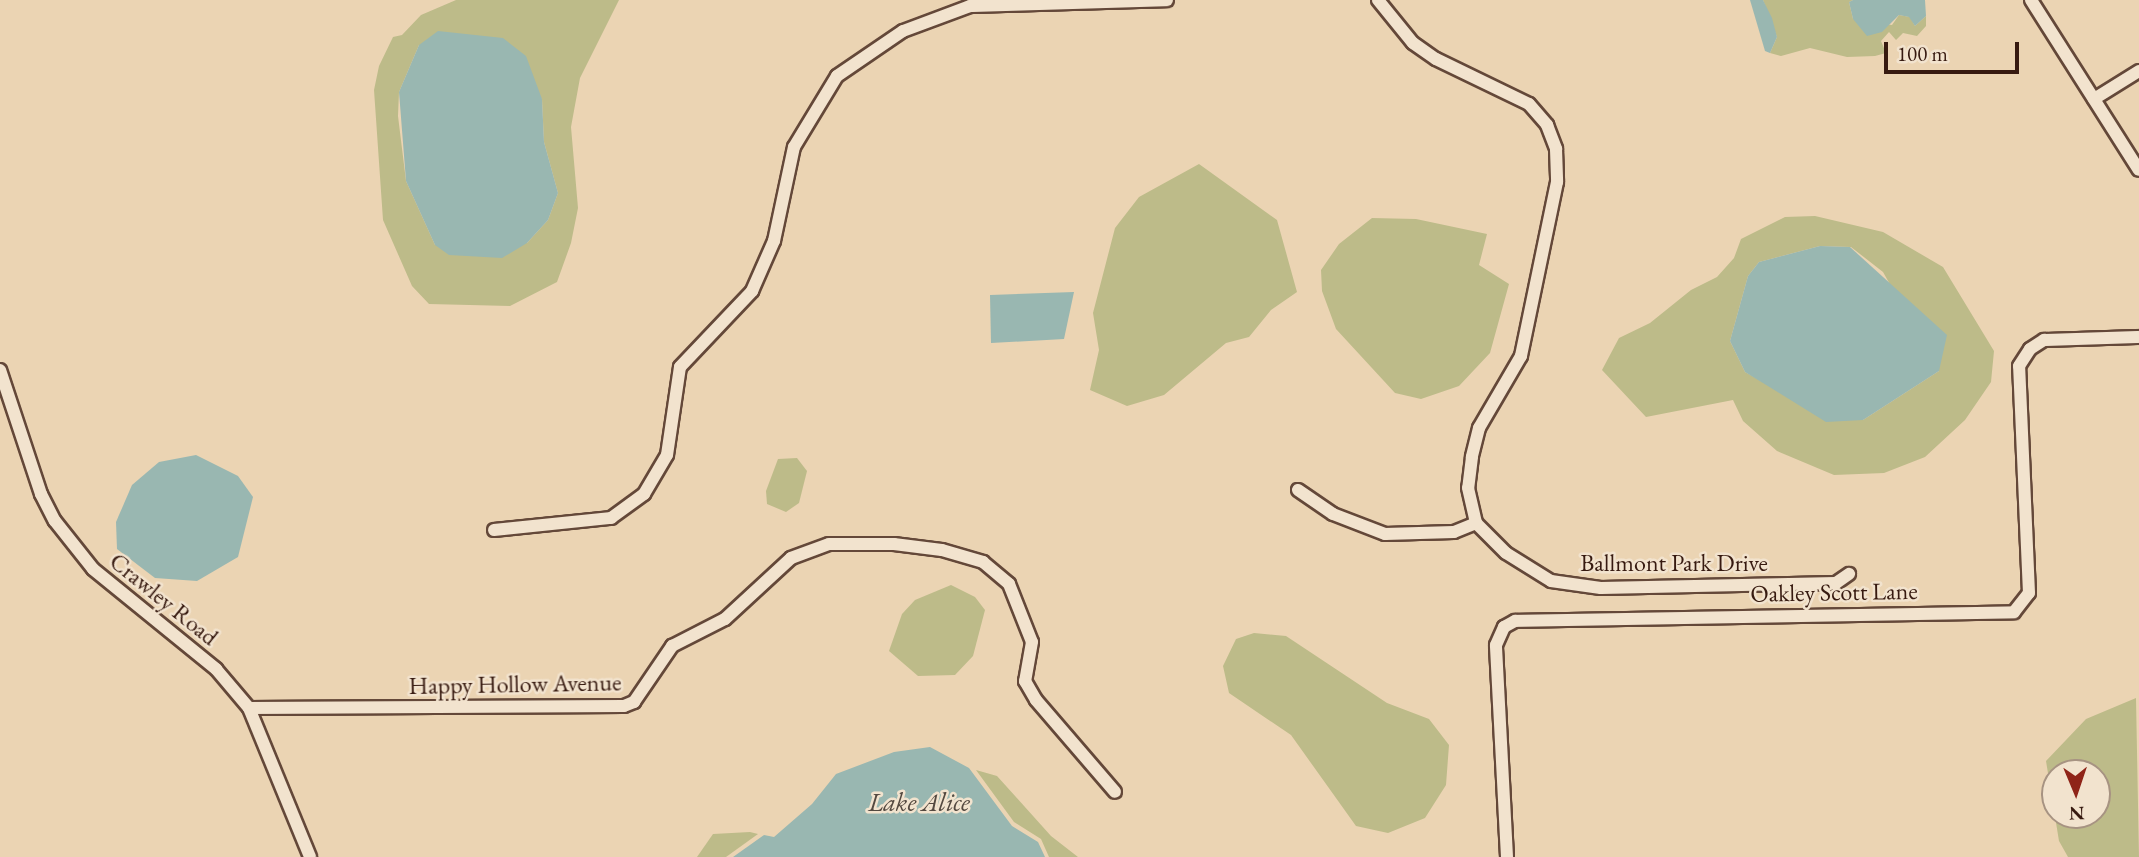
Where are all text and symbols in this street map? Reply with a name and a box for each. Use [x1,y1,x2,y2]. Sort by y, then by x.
scale bar [1887,28,2022,72]
text: 100 m [1897,40,1948,67]
street label: Crawley Road [104,547,224,651]
street label: Ballmont Park Drive [1580,549,1768,577]
street label: Oakley Scott Lane [1750,576,1918,608]
street label: Happy Hollow Avenue [408,668,622,700]
north arrow [2041,759,2111,829]
water label: Lake Alice [868,787,970,819]
text: N [2069,801,2085,826]

